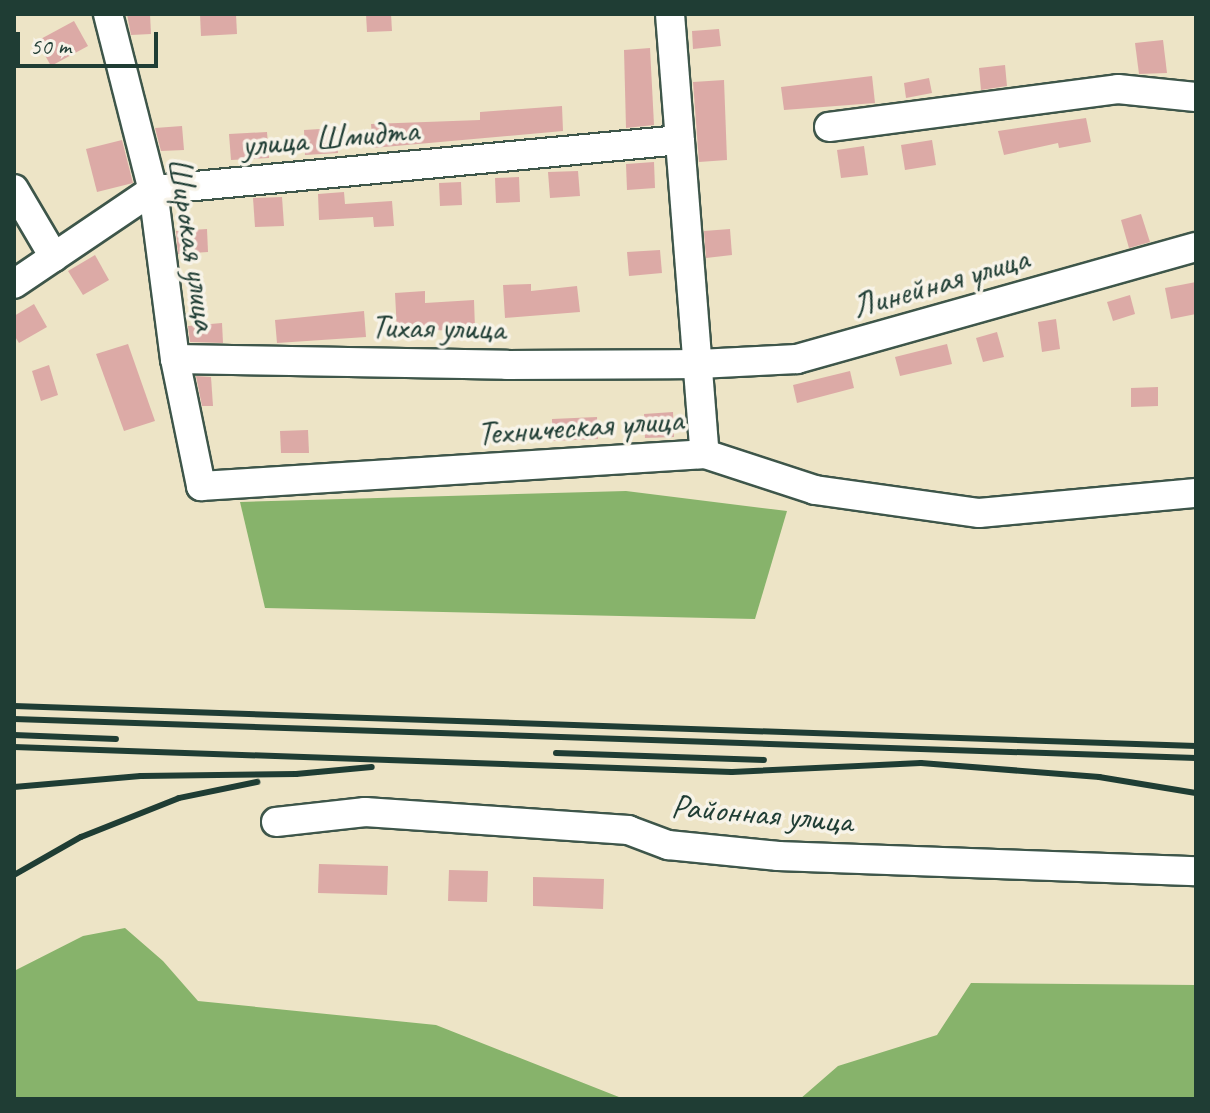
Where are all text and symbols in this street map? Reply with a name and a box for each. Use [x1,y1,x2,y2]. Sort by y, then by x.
scale bar [20,16,162,66]
text: 50 m [30,31,71,61]
street label: улица Шмидта [242,109,418,165]
street label: Широкая улица [159,153,227,335]
street label: Линейная улица [845,237,1035,327]
street label: Тихая улица [370,305,506,349]
street label: Техническая улица [474,398,686,454]
street label: Районная улица [670,785,854,841]

